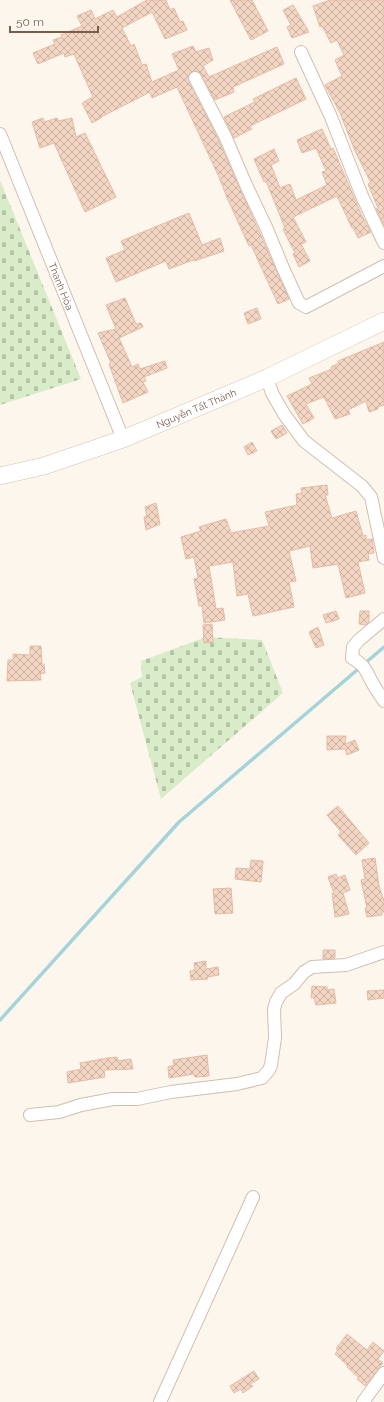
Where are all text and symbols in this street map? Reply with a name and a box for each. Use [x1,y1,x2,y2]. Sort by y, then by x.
scale bar [10,8,98,34]
text: 50 m [16,15,44,29]
street label: Thanh Hóa [47,261,76,312]
street label: Nguyễn Tất Thành [155,386,238,430]

